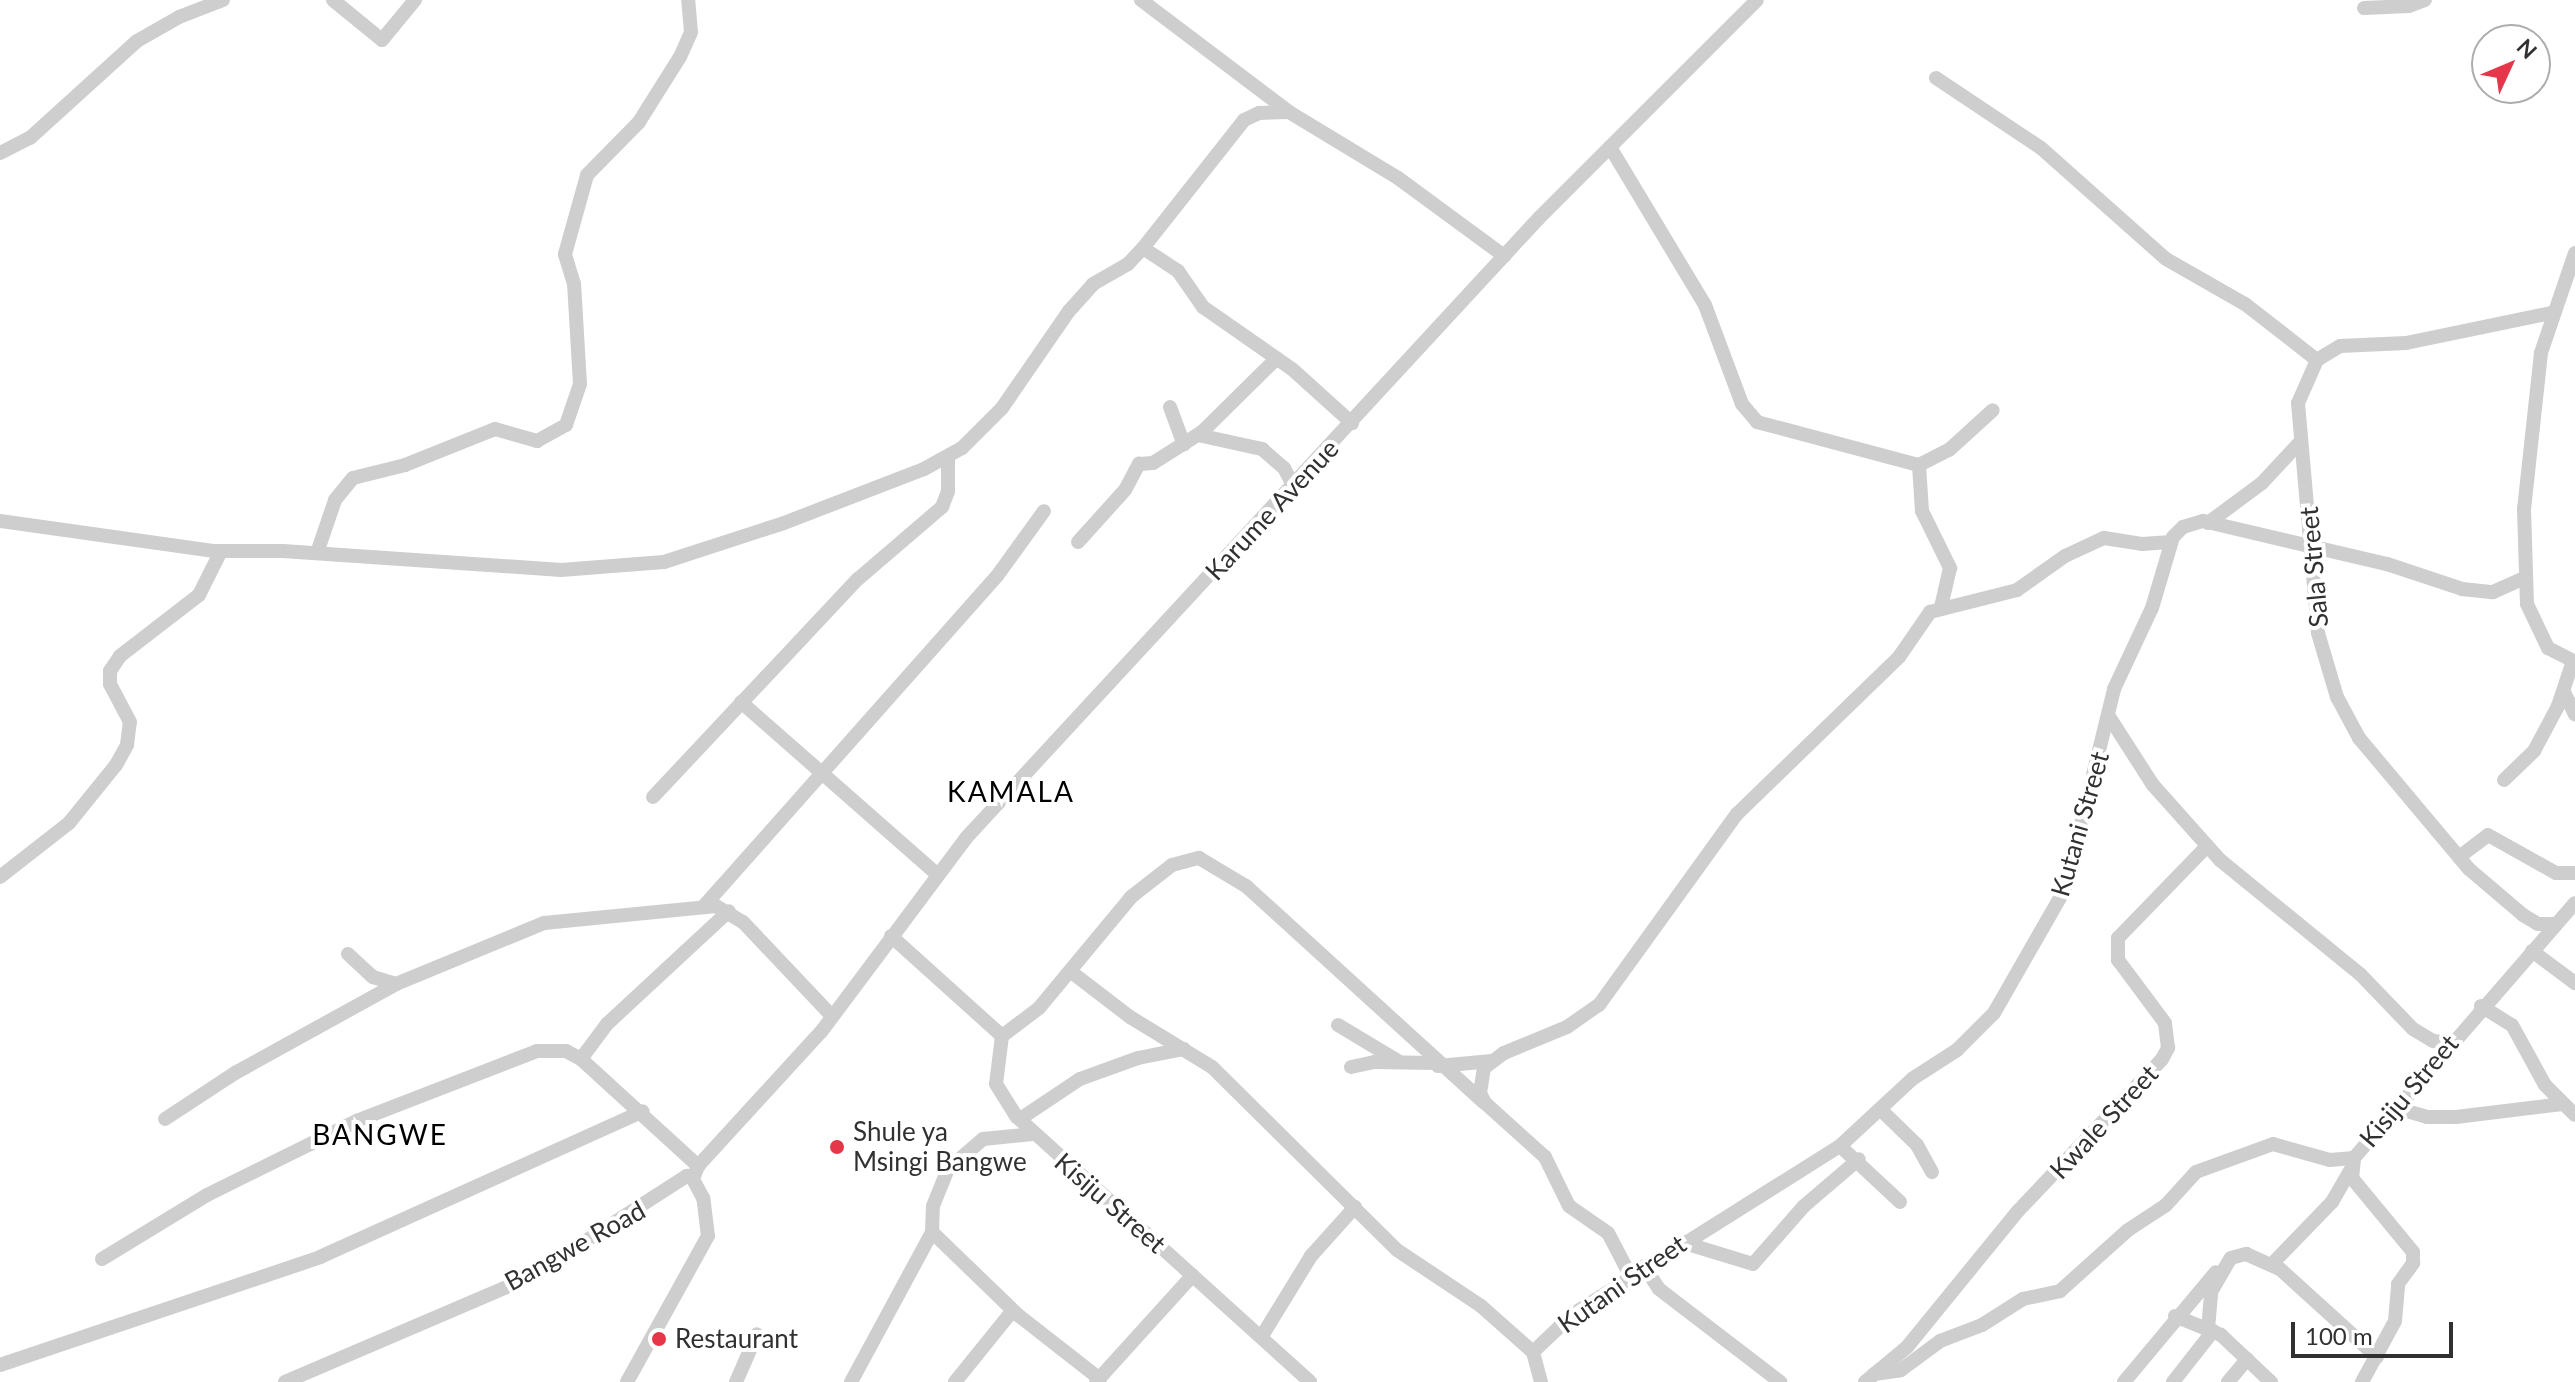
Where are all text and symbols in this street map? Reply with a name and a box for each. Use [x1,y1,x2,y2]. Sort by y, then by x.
north arrow [2471,24,2551,104]
text: N [2512,33,2543,64]
street label: Karume Avenue [1199,433,1345,587]
street label: Sala Street [2293,505,2335,629]
street label: Kutani Street [2044,748,2116,900]
district label: KAMALA [947,774,1075,808]
street label: Kisiju Street [2353,1029,2465,1153]
street label: Kwale Street [2043,1059,2165,1185]
place label: Shule ya Msingi Bangwe [853,1116,1027,1178]
district label: BANGWE [312,1117,448,1151]
marker: Shule ya Msingi Bangwe [828,1138,846,1156]
street label: Kisiju Street [1048,1146,1172,1260]
street label: Bangwe Road [499,1195,651,1297]
street label: Kutani Street [1552,1228,1692,1340]
scale bar [2295,1306,2457,1356]
text: 100 m [2305,1321,2373,1350]
place label: Restaurant [675,1323,798,1355]
marker: Restaurant [650,1330,668,1348]

